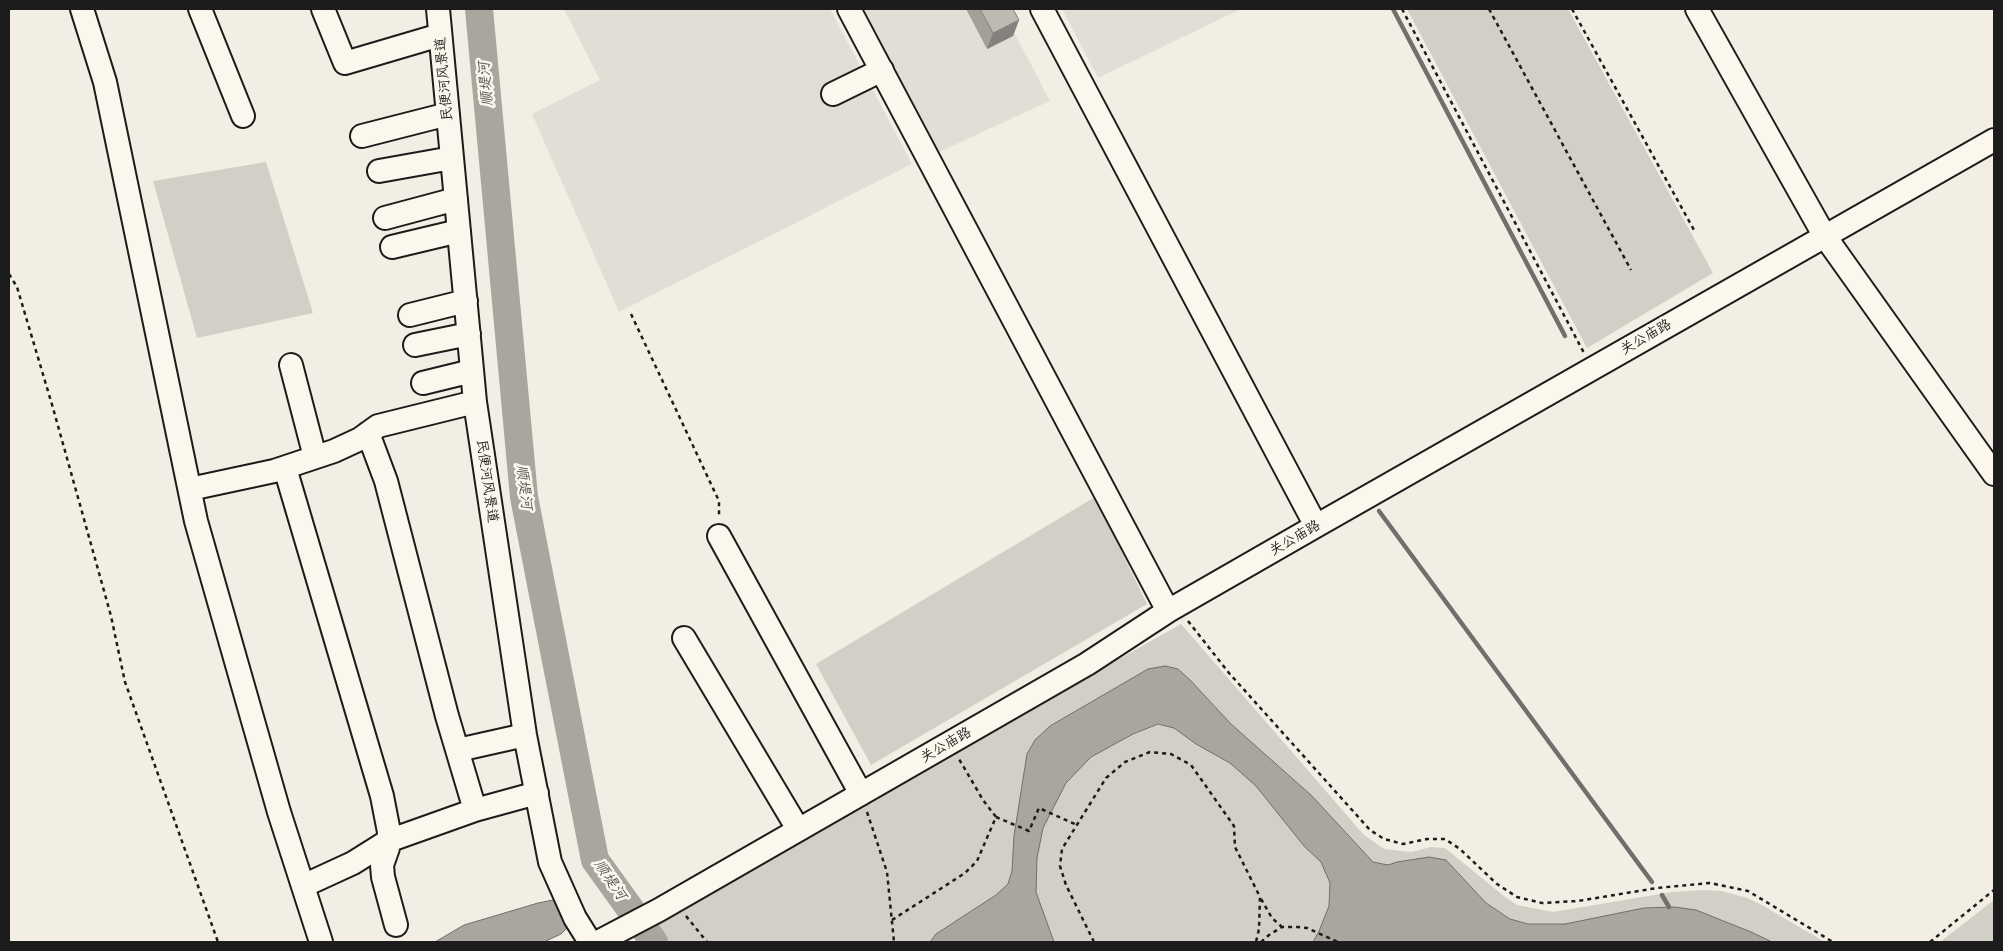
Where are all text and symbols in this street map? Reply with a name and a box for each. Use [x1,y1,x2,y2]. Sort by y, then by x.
street label: 民便河风景道 [432,36,456,122]
water label: 顺堤河 [475,61,497,107]
street label: 关公庙路 [1618,316,1674,358]
street label: 民便河风景道 [473,438,501,524]
water label: 顺堤河 [512,464,536,510]
street label: 关公庙路 [1267,517,1323,559]
street label: 关公庙路 [918,724,974,766]
water label: 顺堤河 [590,856,630,904]

